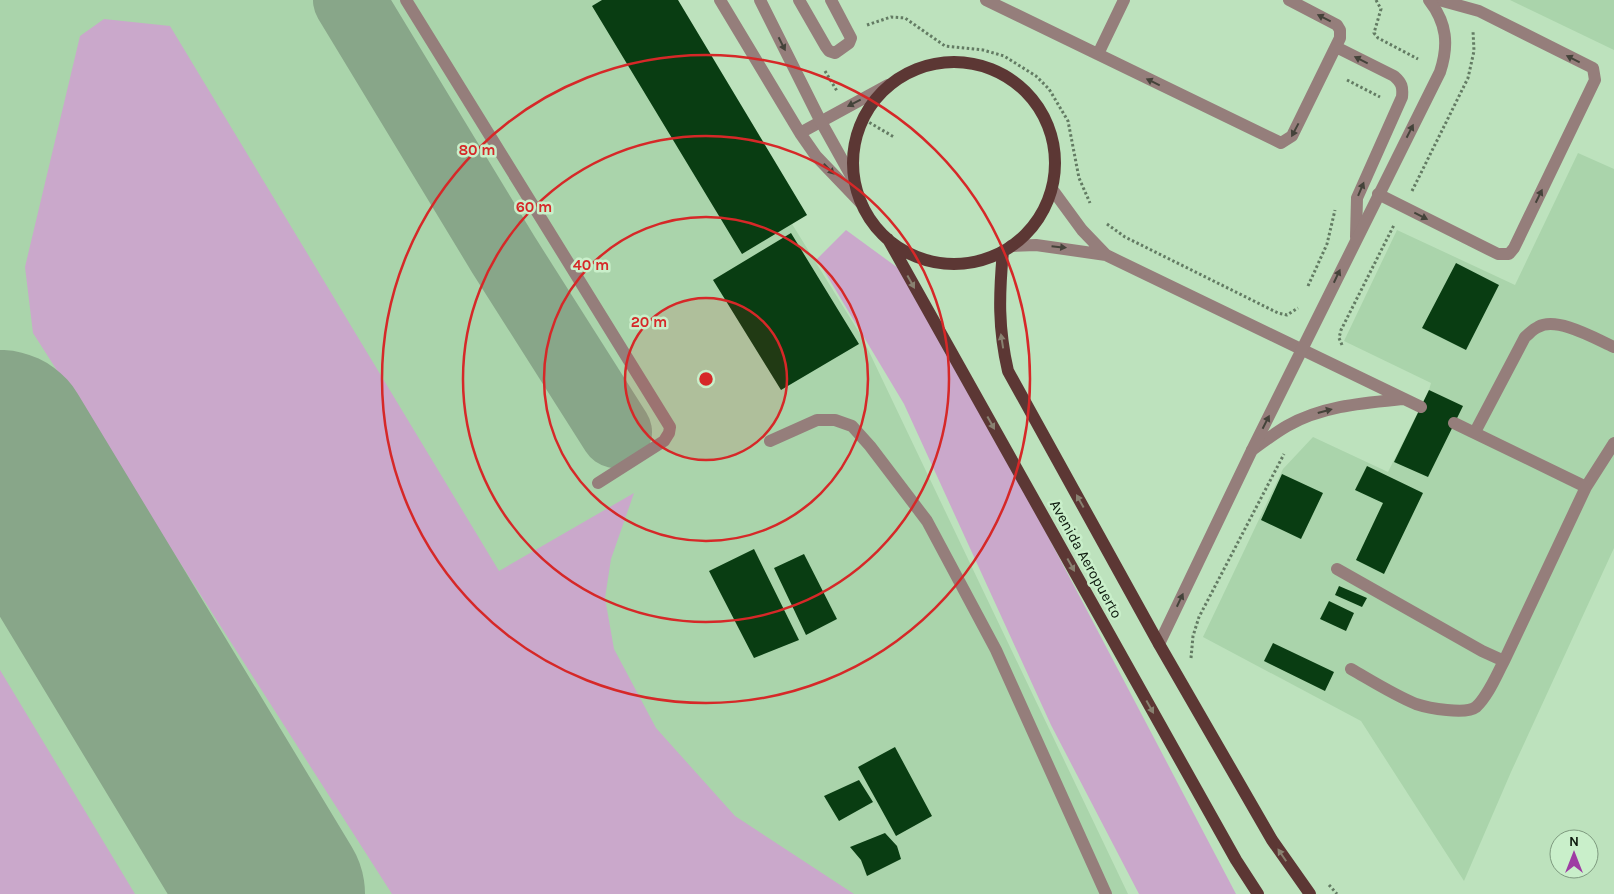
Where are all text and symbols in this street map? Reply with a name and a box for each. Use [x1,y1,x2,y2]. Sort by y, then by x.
one-way arrow [1316,14,1331,22]
one-way arrow [778,36,786,51]
one-way arrow [1566,55,1581,63]
one-way arrow [1354,56,1368,64]
one-way arrow [1146,78,1160,86]
one-way arrow [847,99,862,107]
one-way arrow [1291,123,1299,137]
one-way arrow [1406,124,1414,138]
text: 80 m [458,141,496,159]
one-way arrow [823,163,835,175]
one-way arrow [1357,182,1365,196]
one-way arrow [1535,189,1543,203]
text: 60 m [516,198,552,216]
one-way arrow [1414,212,1429,220]
one-way arrow [1051,244,1067,252]
text: 40 m [573,256,609,274]
one-way arrow [1333,269,1342,284]
one-way arrow [907,275,916,288]
text: 20 m [631,313,667,331]
one-way arrow [998,332,1006,348]
centre of rings [697,370,715,388]
one-way arrow [1317,406,1332,414]
one-way arrow [1262,415,1270,429]
one-way arrow [987,416,995,431]
one-way arrow [1076,493,1084,508]
street label: Avenida Aeropuerto [1046,497,1126,621]
one-way arrow [1066,558,1075,572]
one-way arrow [1176,593,1184,607]
one-way arrow [1146,700,1155,713]
north arrow [1549,829,1599,879]
text: N [1569,833,1579,850]
one-way arrow [1277,848,1287,861]

